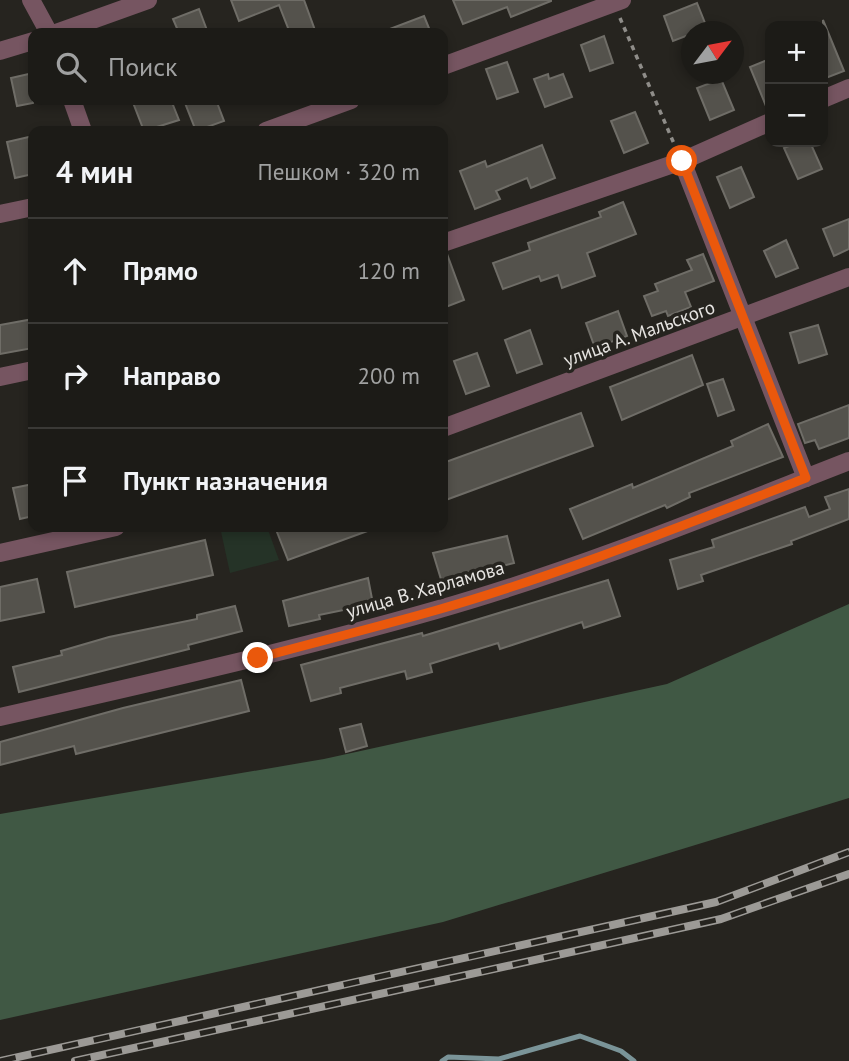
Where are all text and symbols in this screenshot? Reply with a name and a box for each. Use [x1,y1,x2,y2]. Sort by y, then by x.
north arrow [681,21,744,84]
map controls [765,21,828,147]
button: + [765,21,828,84]
search box [28,28,448,105]
icon: search [52,48,90,86]
text: Поиск [108,50,177,83]
button: − [765,84,828,147]
route start [666,145,697,176]
text: 4 мин [56,152,133,191]
text: Пешком · 320 m [257,157,420,186]
icon: ahead [56,252,94,290]
text: Прямо [123,254,198,287]
text: 120 m [358,256,420,285]
street label: улица А. Мальского [560,294,718,372]
icon: right [56,357,94,395]
text: Направо [123,359,221,392]
text: 200 m [358,361,420,390]
icon: arrive [56,462,94,500]
text: Пункт назначения [123,464,328,497]
street label: улица В. Харламова [343,555,507,623]
route end [242,642,273,673]

